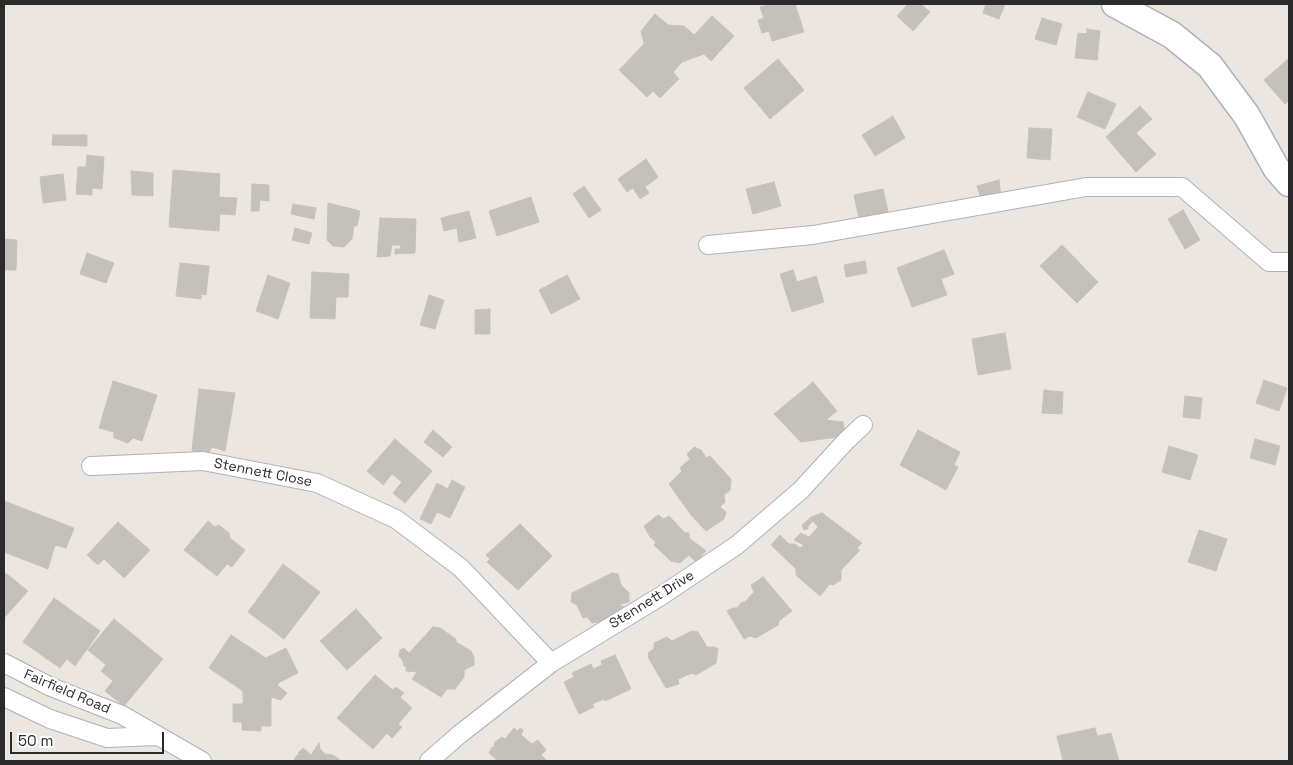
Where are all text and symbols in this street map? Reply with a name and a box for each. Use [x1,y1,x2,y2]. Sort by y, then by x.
street label: Stennett Close [212,455,314,491]
street label: Stennett Drive [607,567,697,633]
street label: Fairfield Road [21,666,113,718]
scale bar [12,722,166,754]
text: 50 m [18,731,53,750]

